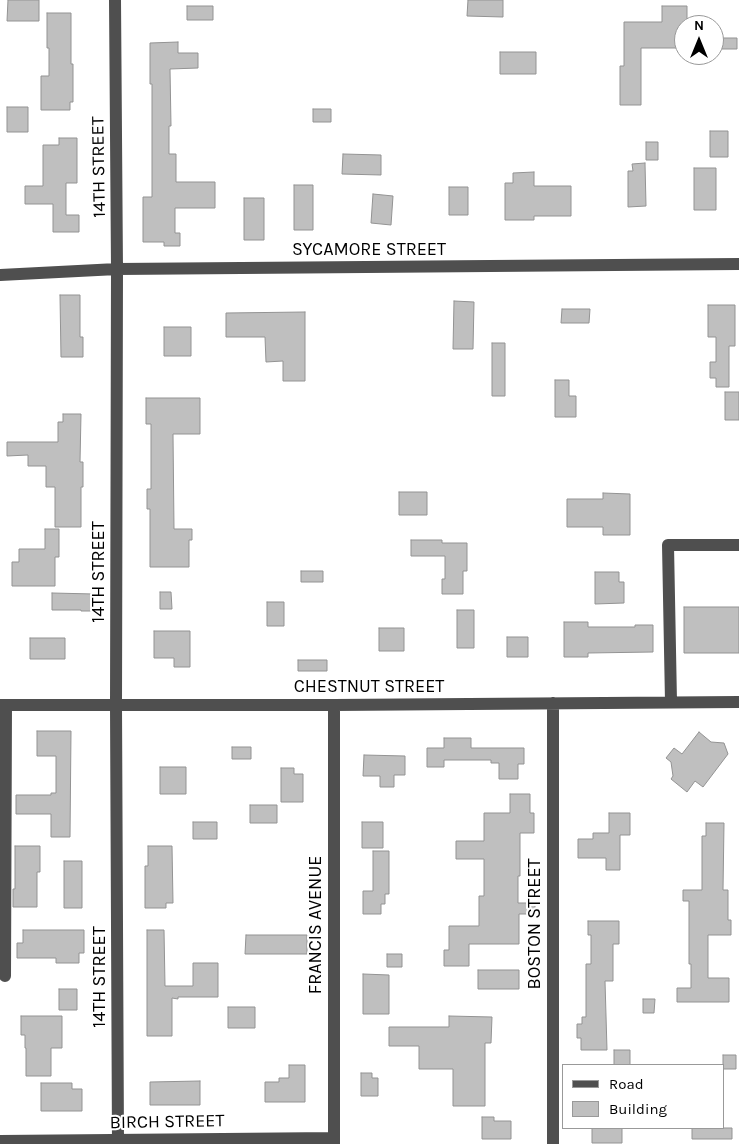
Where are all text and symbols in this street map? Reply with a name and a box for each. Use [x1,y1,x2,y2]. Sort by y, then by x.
north arrow [674,15,724,65]
text: N [694,17,704,34]
street label: 14TH STREET [87,116,111,218]
street label: SYCAMORE STREET [292,239,446,261]
street label: 14TH STREET [88,521,110,623]
street label: CHESTNUT STREET [294,676,444,698]
street label: FRANCIS AVENUE [305,856,327,994]
street label: BOSTON STREET [524,858,546,990]
street label: 14TH STREET [89,926,111,1028]
legend [562,1064,724,1129]
text: Road [609,1075,644,1093]
text: Building [609,1100,667,1118]
street label: BIRCH STREET [109,1110,225,1134]

